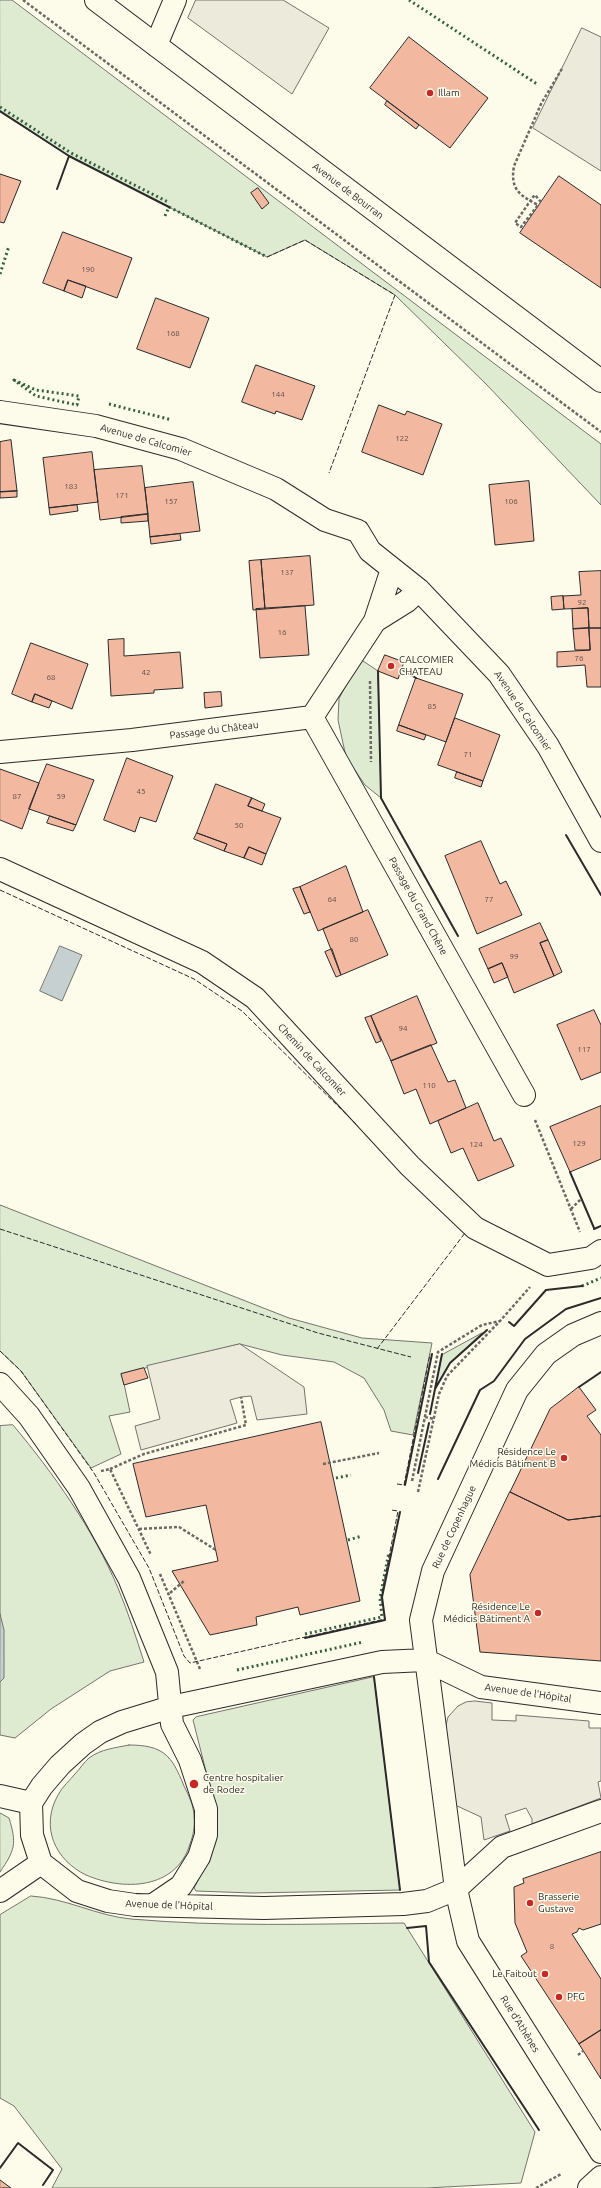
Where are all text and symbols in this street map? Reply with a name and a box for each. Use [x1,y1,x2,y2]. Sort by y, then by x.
place label: Illam [438,87,460,99]
marker: Illam [425,88,435,98]
street label: Avenue de Bourran [310,160,386,222]
house number: 190 [81,264,95,274]
house number: 168 [166,328,180,338]
house number: 144 [271,389,285,399]
street label: Avenue de Calcomier [99,421,193,459]
house number: 122 [395,433,409,443]
house number: 183 [64,481,78,491]
house number: 171 [115,490,129,500]
house number: 157 [164,496,178,506]
house number: 106 [504,496,518,506]
house number: 137 [280,567,294,577]
house number: 92 [577,597,587,607]
house number: 16 [277,627,287,637]
house number: 76 [574,653,584,663]
place label: CALCOMIER CHATEAU [399,654,454,678]
marker: CALCOMIER CHATEAU [386,661,396,671]
house number: 42 [141,667,151,677]
street label: Avenue de Calcomier [492,669,554,753]
house number: 68 [46,672,56,682]
house number: 85 [427,701,437,711]
street label: Passage du Château [169,719,259,741]
house number: 71 [463,749,473,759]
house number: 45 [136,786,146,796]
house number: 87 [12,791,22,801]
house number: 59 [56,791,66,801]
house number: 50 [234,820,244,830]
street label: Passage du Grand Chêne [386,855,450,957]
house number: 64 [327,894,337,904]
house number: 77 [484,894,494,904]
house number: 80 [349,934,359,944]
house number: 99 [509,951,519,961]
street label: Chemin de Calcomier [275,1021,349,1099]
house number: 94 [398,1023,408,1033]
house number: 117 [577,1044,591,1054]
house number: 110 [422,1080,436,1090]
house number: 129 [572,1138,586,1148]
house number: 124 [469,1139,483,1149]
place label: Résidence Le Médicis Bâtiment B [470,1446,556,1470]
marker: Résidence Le Médicis Bâtiment B [559,1453,569,1463]
street label: Rue de Copenhague [429,1484,479,1570]
place label: Résidence Le Médicis Bâtiment A [443,1601,530,1624]
marker: Résidence Le Médicis Bâtiment A [533,1608,543,1618]
street label: Avenue de l'Hôpital [484,1681,572,1705]
place label: Centre hospitalier de Rodez [203,1772,283,1796]
marker: Centre hospitalier de Rodez [188,1778,200,1790]
place label: Brasserie Gustave [538,1891,579,1914]
street label: Avenue de l'Hôpital [125,1897,213,1913]
marker: Brasserie Gustave [525,1898,535,1908]
house number: 8 [550,1941,554,1951]
place label: Le Faitout [492,1968,537,1980]
marker: Le Faitout [540,1969,550,1979]
place label: PFG [567,1991,585,2003]
marker: PFG [554,1992,564,2002]
street label: Rue d'Athènes [498,1993,542,2055]

